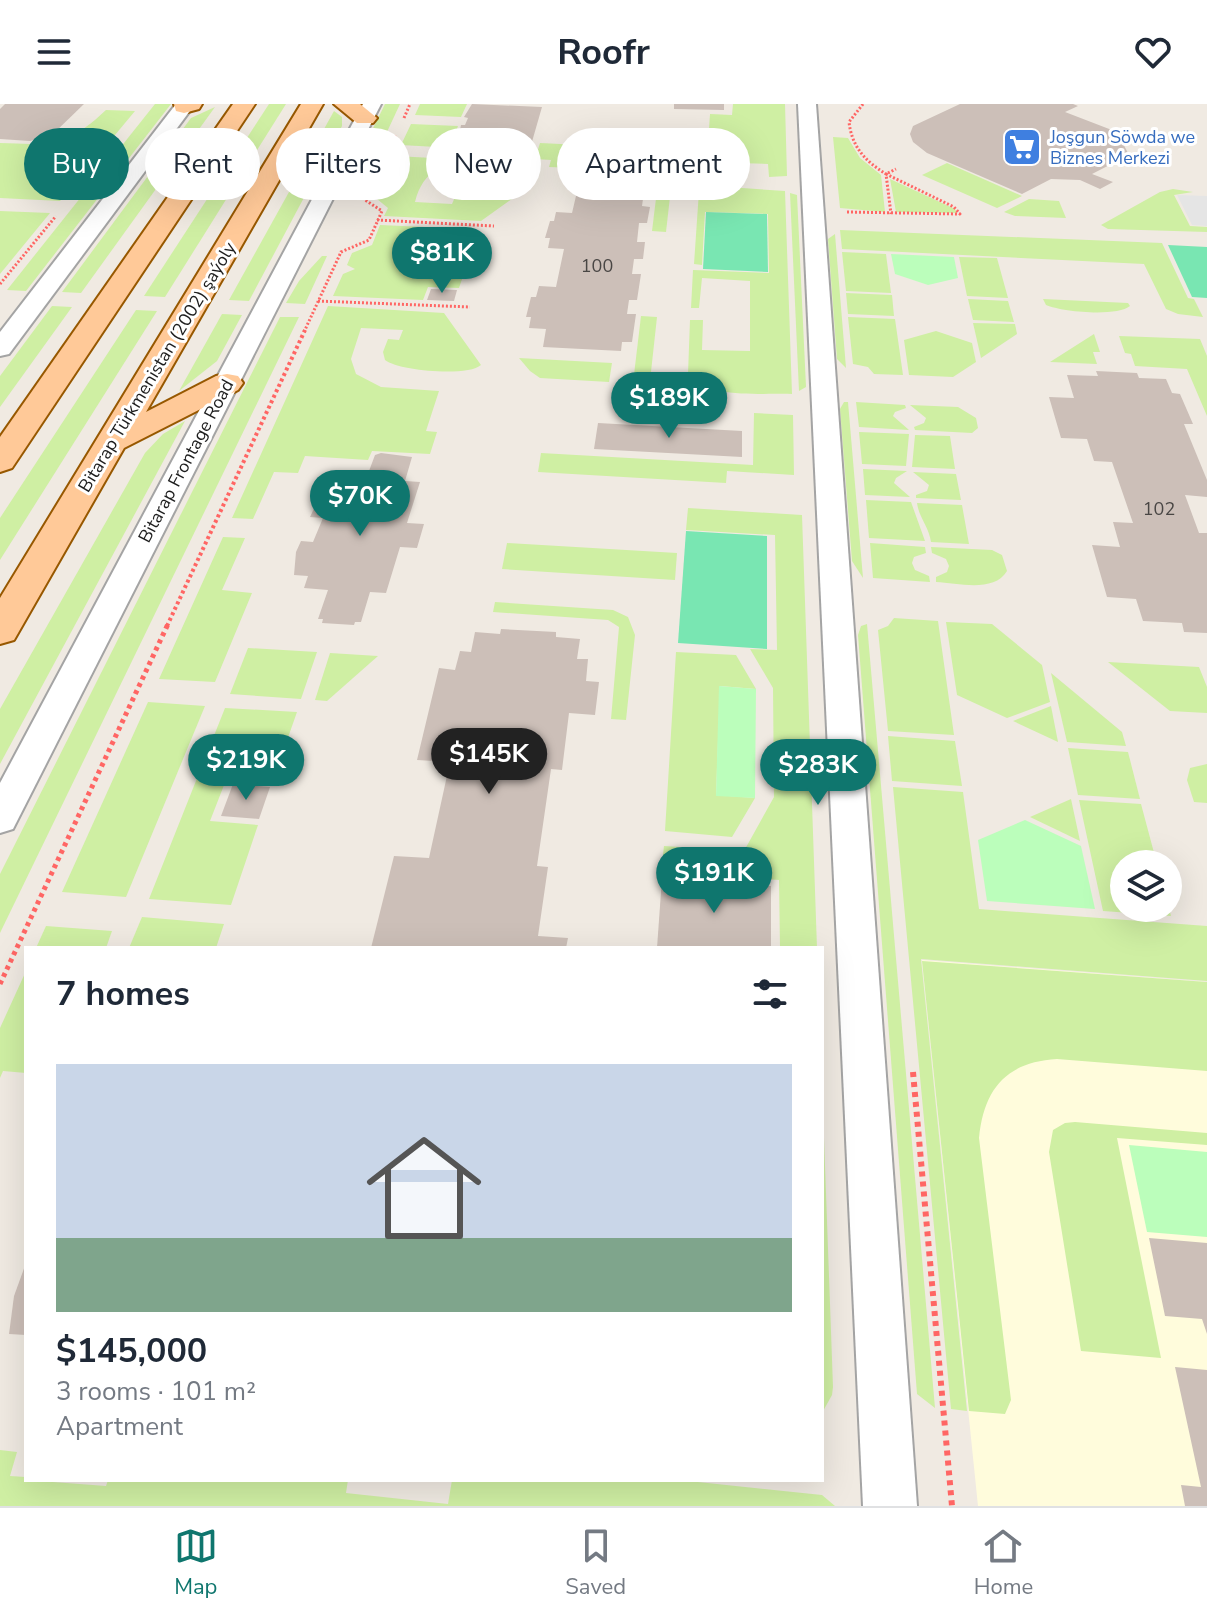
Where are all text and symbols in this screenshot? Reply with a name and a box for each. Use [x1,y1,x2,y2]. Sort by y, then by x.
text: Roofr [557,28,650,77]
icon: menu [32,30,76,74]
icon: heart [1131,30,1175,74]
place label: Joşgun Söwda we Biznes Merkezi [1049,125,1195,170]
supermarket icon: Joşgun Söwda we Biznes Merkezi [1001,126,1043,168]
chip: Buy [24,128,129,200]
chip: Rent [145,128,260,200]
chip: Filters [276,128,410,200]
chip: New [426,128,541,200]
chip: Apartment [557,128,750,200]
pin: $81K [395,227,489,295]
text: $81K [410,235,474,270]
street label: Bitarap Türkmenistan (2002) şaýoly [73,237,242,497]
house number: 100 [581,254,613,278]
pin: $189K [613,372,725,440]
street label: Bitarap Frontage Road [133,375,239,547]
text: $189K [629,380,709,415]
pin: $70K [313,470,407,538]
text: $70K [328,478,392,513]
house number: 102 [1143,497,1175,521]
pin: $145K [433,728,545,796]
pin: $219K [190,734,302,802]
text: $145K [449,736,529,771]
pin: $283K [762,739,874,807]
text: $219K [206,742,286,777]
text: $283K [778,747,858,782]
pin: $191K [658,847,770,915]
map controls [1110,850,1182,922]
button: layers [1110,850,1182,922]
text: $191K [674,855,754,890]
text: 7 homes [56,971,190,1017]
icon: filters [748,972,792,1016]
icon: home [352,1116,496,1260]
text: $145,000 [56,1328,207,1374]
text: 3 rooms · 101 m² [56,1374,256,1409]
text: Apartment [56,1409,183,1444]
tab: Map [174,1524,218,1602]
tab: Saved [565,1524,626,1602]
tab: Home [974,1524,1033,1602]

